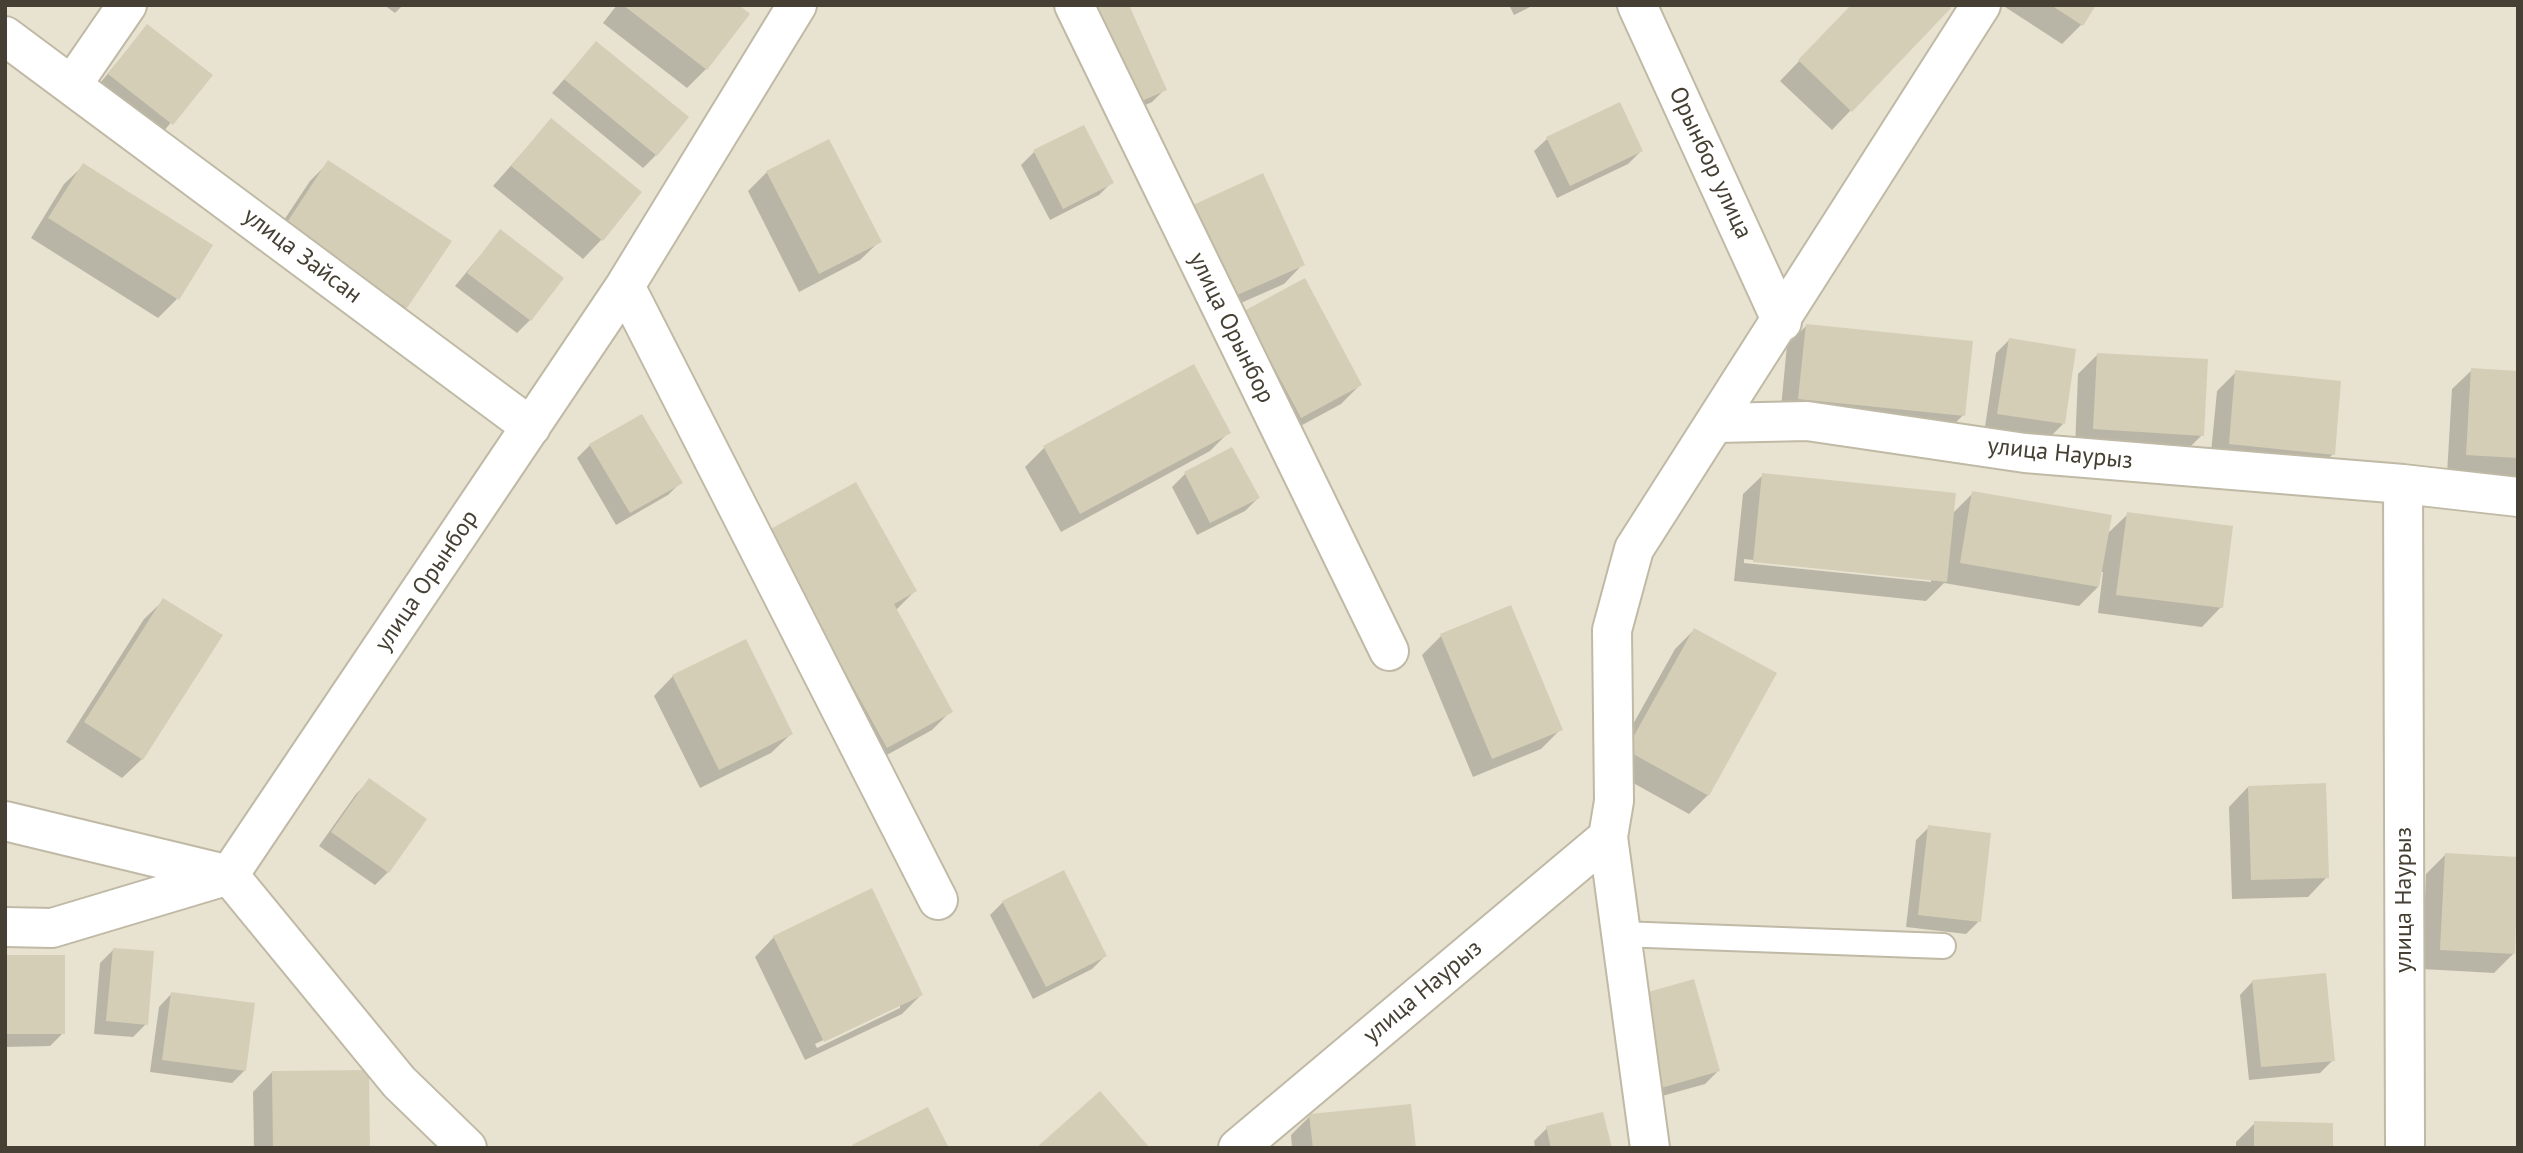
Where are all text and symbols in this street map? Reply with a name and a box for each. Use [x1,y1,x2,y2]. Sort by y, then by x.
street label: Орынбор улица [1662,82,1758,244]
street label: улица Зайсан [237,202,367,310]
street label: улица Орынбор [1182,248,1280,408]
street label: улица Наурыз [1986,432,2134,476]
street label: улица Орынбор [369,505,485,657]
street label: улица Наурыз [2390,827,2418,973]
street label: улица Наурыз [1358,934,1488,1050]

